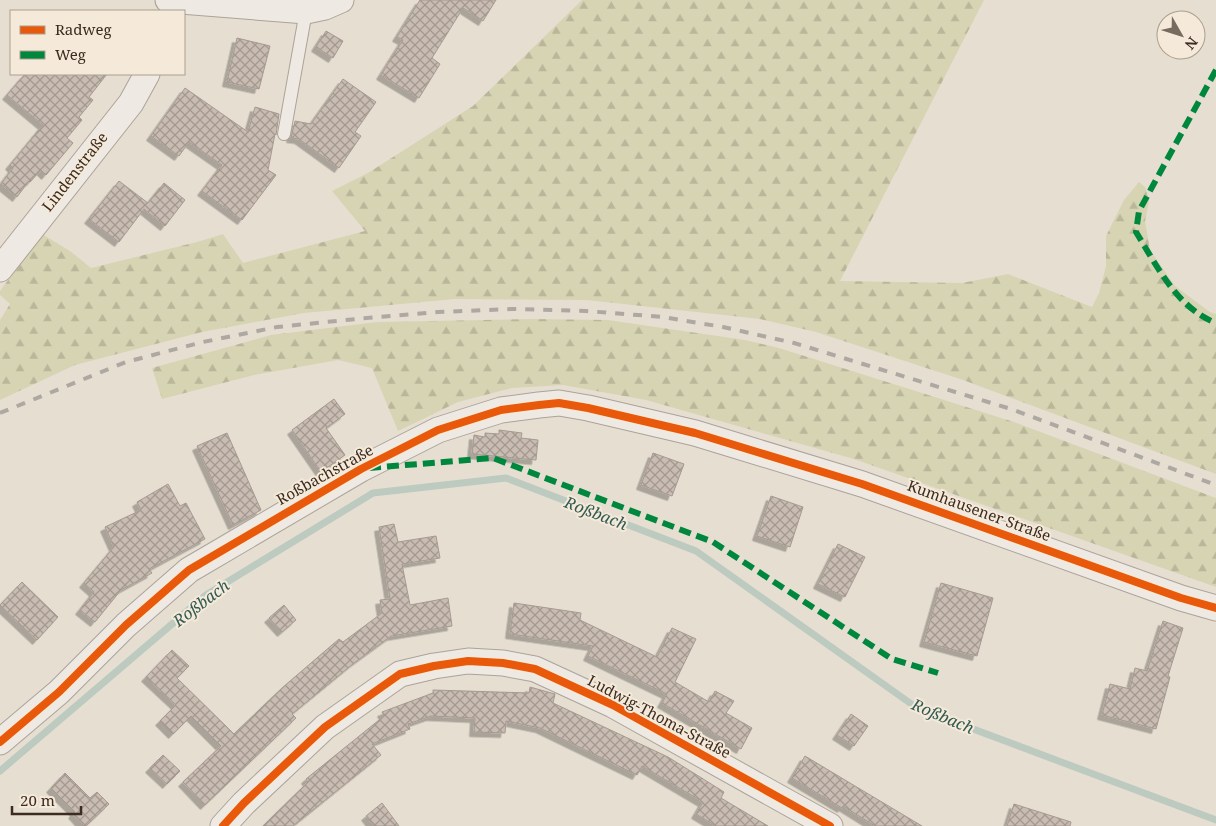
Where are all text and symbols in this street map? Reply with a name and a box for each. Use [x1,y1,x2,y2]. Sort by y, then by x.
legend [10,10,185,75]
north arrow [1156,10,1206,60]
text: Radweg [55,19,112,39]
text: N [1181,33,1202,54]
text: Weg [55,44,86,64]
street label: Lindenstraße [37,128,112,215]
street label: Roßbachstraße [273,439,376,509]
street label: Kumhausener Straße [905,475,1054,545]
water label: Roßbach [561,491,631,535]
water label: Roßbach [167,574,234,632]
street label: Ludwig-Thoma-Straße [584,670,735,762]
water label: Roßbach [908,693,978,739]
scale bar [12,784,81,816]
text: 20 m [20,790,55,810]

